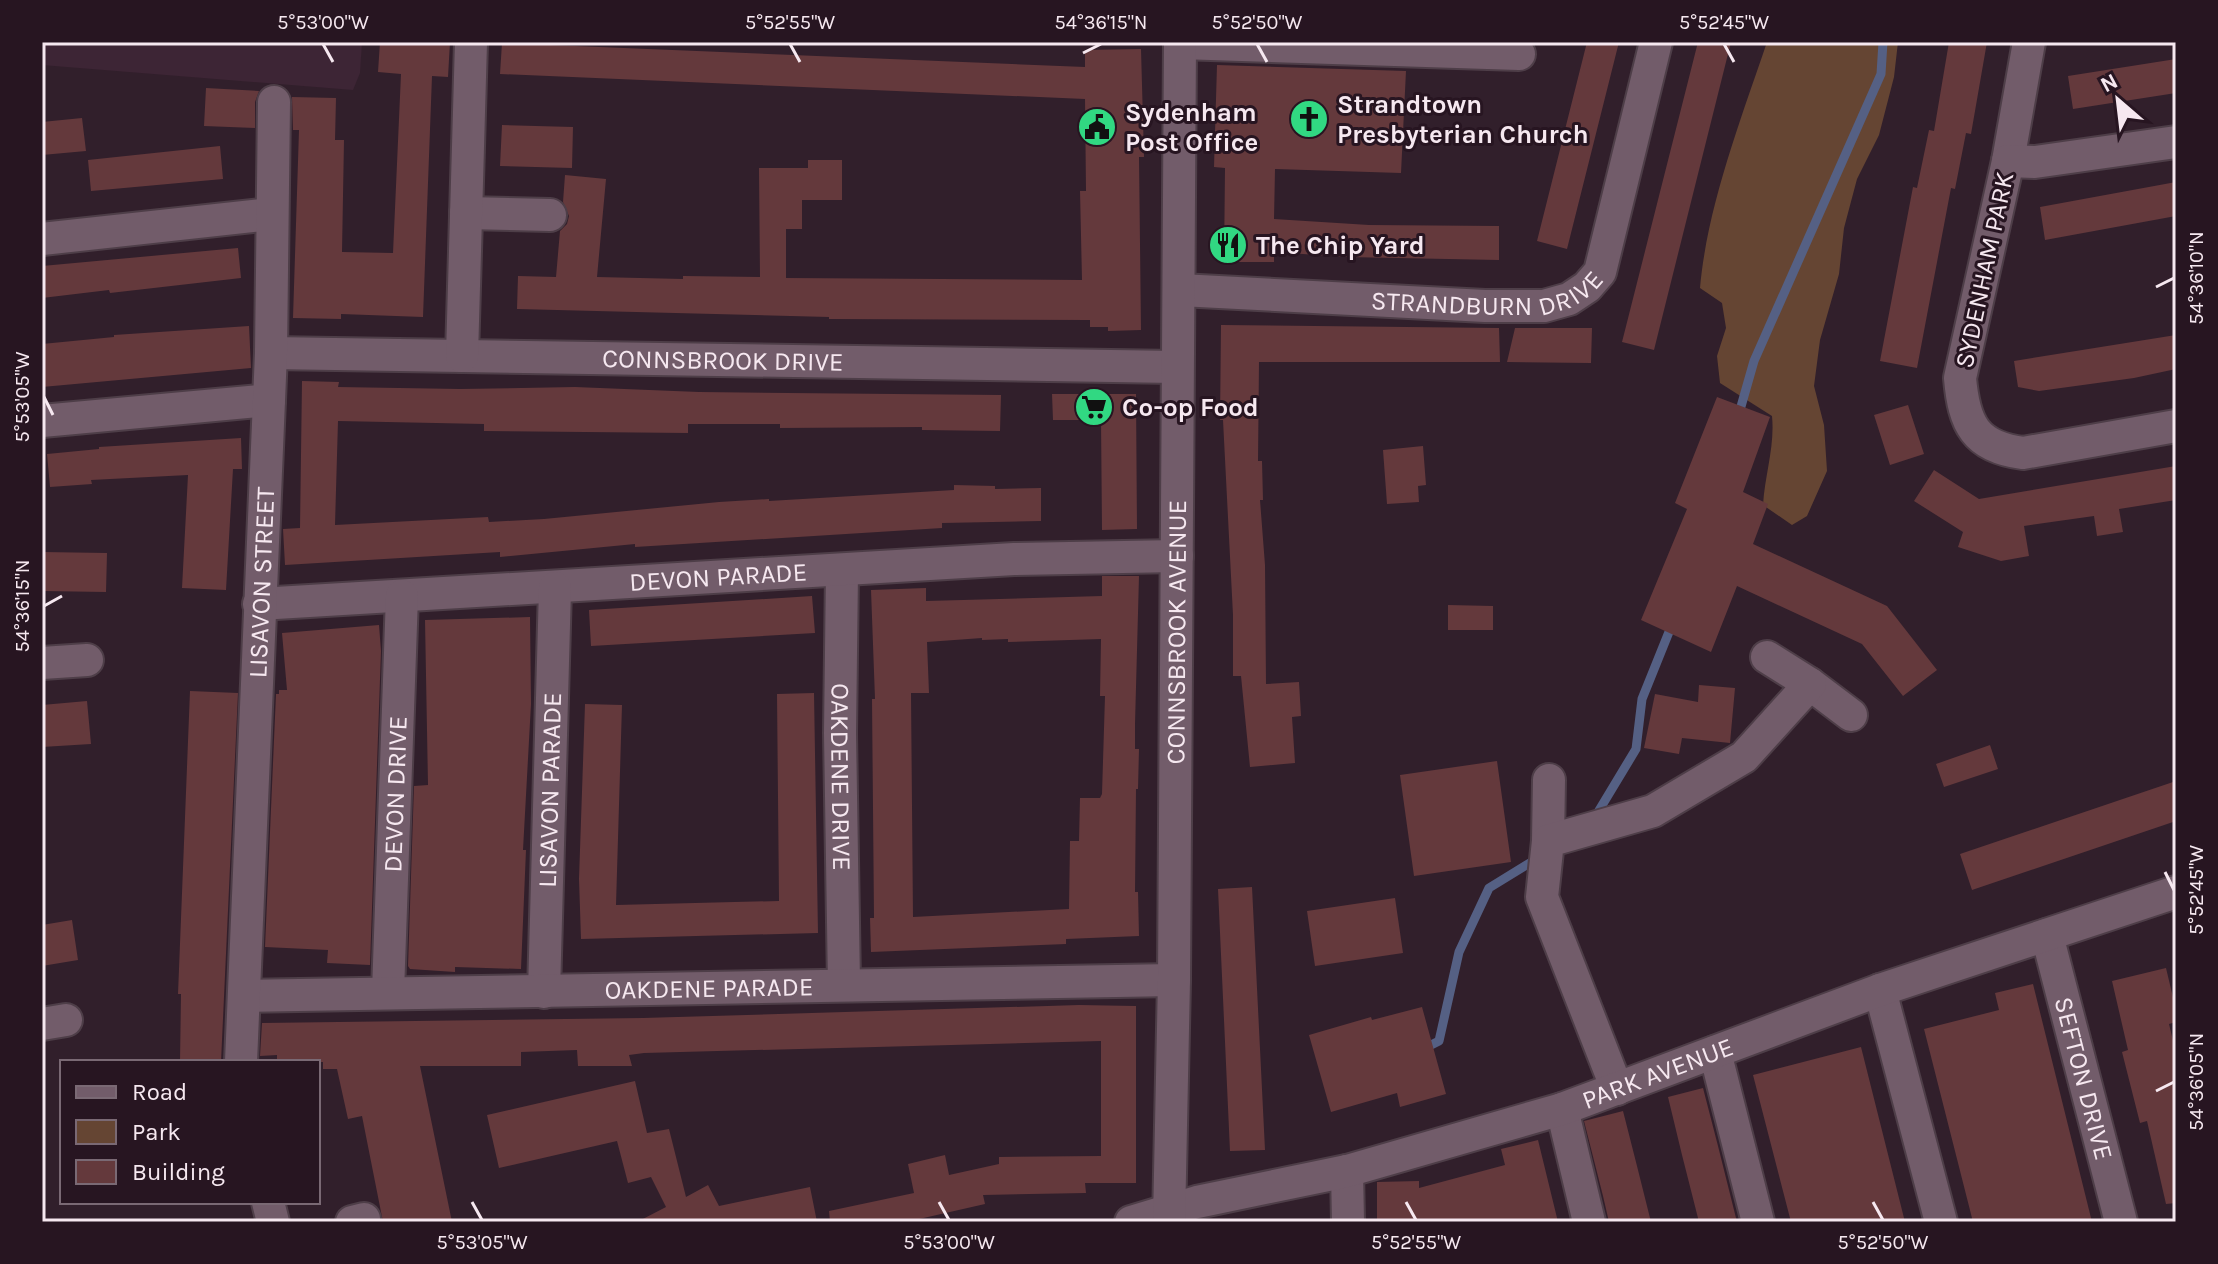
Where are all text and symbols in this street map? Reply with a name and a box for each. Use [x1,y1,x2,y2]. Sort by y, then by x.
text: 5°53'00"W [277,11,369,34]
text: 5°52'55"W [745,11,835,34]
text: 54°36'15"N [1055,11,1147,34]
text: 5°52'50"W [1212,11,1303,34]
text: 5°52'45"W [1679,11,1769,34]
north arrow [2078,60,2158,140]
text: N [2096,68,2122,98]
place label: Strandtown Presbyterian Church [1337,89,1589,150]
place label: Sydenham Post Office [1125,97,1258,158]
church icon: Strandtown Presbyterian Church [1288,98,1330,140]
public building icon: Sydenham Post Office [1076,106,1118,148]
street label: SYDENHAM PARK [1949,169,2020,371]
restaurant icon: The Chip Yard [1207,224,1249,266]
place label: The Chip Yard [1256,230,1425,261]
text: 54°36'10"N [2185,231,2208,325]
street label: STRANDBURN DRIVE [1370,265,1610,323]
street label: CONNSBROOK DRIVE [602,343,844,378]
text: 5°53'05"W [11,351,34,443]
supermarket icon: Co-op Food [1073,386,1115,428]
place label: Co-op Food [1122,392,1259,423]
street label: LISAVON STREET [242,486,281,679]
street label: CONNSBROOK AVENUE [1160,500,1193,764]
street label: DEVON PARADE [628,556,808,598]
text: 54°36'15"N [11,560,34,652]
street label: OAKDENE DRIVE [824,683,857,871]
street label: LISAVON PARADE [532,692,568,888]
street label: DEVON DRIVE [377,715,414,873]
text: 5°52'45"W [2185,845,2208,935]
street label: OAKDENE PARADE [604,971,814,1006]
street label: SEFTON DRIVE [2048,994,2119,1163]
street label: PARK AVENUE [1578,1031,1738,1116]
text: 54°36'05"N [2185,1033,2208,1131]
legend [60,1060,320,1204]
text: Road [132,1078,187,1106]
text: Park [132,1118,181,1146]
text: Building [132,1158,225,1186]
text: 5°53'05"W [436,1231,528,1254]
text: 5°53'00"W [903,1231,995,1254]
text: 5°52'55"W [1371,1231,1461,1254]
text: 5°52'50"W [1838,1231,1929,1254]

